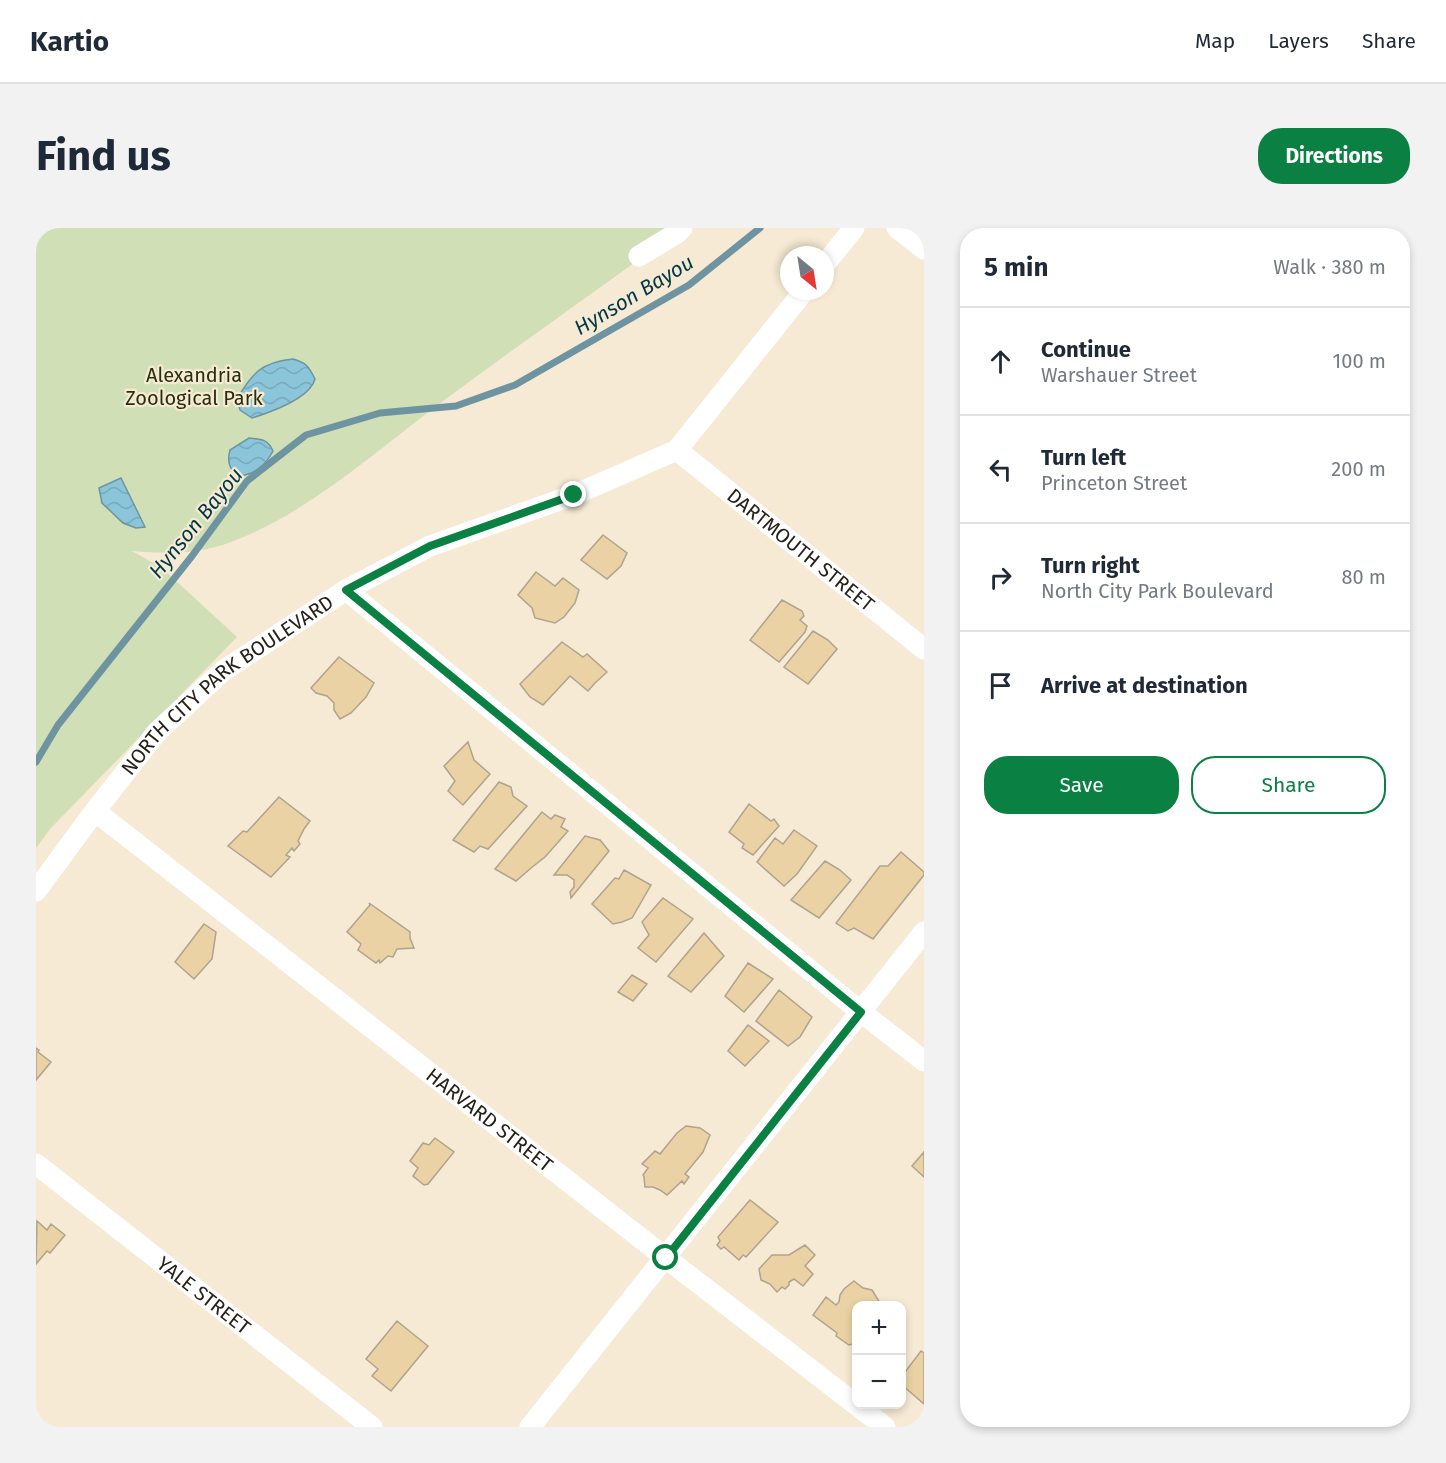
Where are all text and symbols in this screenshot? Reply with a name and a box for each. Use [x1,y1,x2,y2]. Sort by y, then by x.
text: Kartio [30,25,109,58]
text: Map [1195,28,1235,54]
text: Layers [1268,28,1329,54]
text: Share [1362,28,1416,54]
button: Directions [1258,128,1410,184]
text: Find us [36,131,171,181]
north arrow [780,246,834,300]
water label: Hynson Bayou [570,249,698,341]
text: 5 min [984,252,1048,283]
text: Walk · 380 m [1273,255,1386,279]
text: Continue [1041,336,1131,363]
icon: ahead [984,345,1017,378]
text: 100 m [1333,349,1386,373]
park label: Alexandria Zoological Park [125,363,263,410]
text: Warshauer Street [1041,363,1197,387]
text: Turn left [1041,444,1126,471]
icon: left [984,453,1017,486]
text: 200 m [1331,457,1386,481]
water label: Hynson Bayou [143,462,249,584]
text: Princeton Street [1041,471,1187,495]
route end [560,481,586,507]
street label: DARTMOUTH STREET [722,483,880,617]
text: Turn right [1041,552,1140,579]
icon: right [984,561,1017,594]
text: 80 m [1341,565,1386,589]
text: North City Park Boulevard [1041,579,1274,603]
street label: NORTH CITY PARK BOULEVARD [116,590,338,780]
icon: arrive [984,669,1017,702]
text: Arrive at destination [1041,672,1248,699]
button: Save [984,756,1179,814]
button: Share [1191,756,1386,814]
street label: HARVARD STREET [421,1063,558,1177]
route start [652,1244,678,1270]
street label: YALE STREET [152,1251,256,1340]
map controls [852,1301,906,1409]
button: + [852,1301,906,1355]
button: − [852,1355,906,1409]

